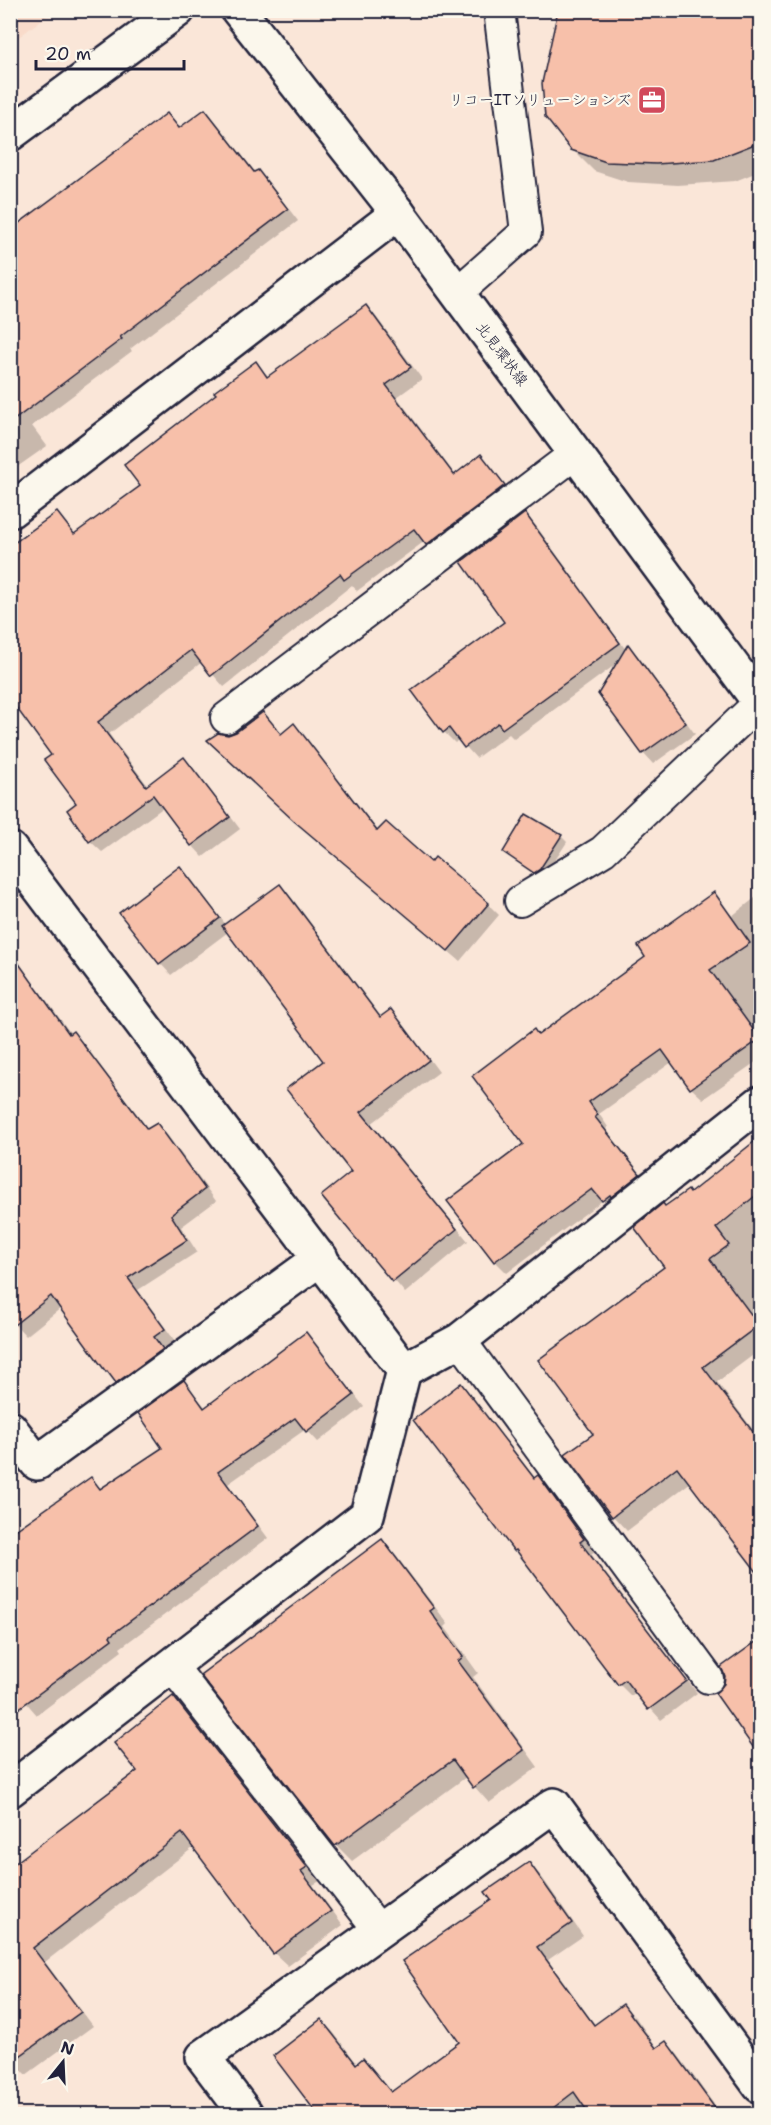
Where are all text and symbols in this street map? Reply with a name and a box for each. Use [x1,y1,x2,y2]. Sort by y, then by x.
scale bar [36,33,184,71]
text: 20 m [45,42,91,66]
office icon: リコーITソリューションズ [636,84,668,116]
place label: リコーITソリューションズ [449,90,631,110]
street label: 北見環状線 [471,318,533,390]
north arrow [33,2032,93,2092]
text: N [58,2036,77,2060]

